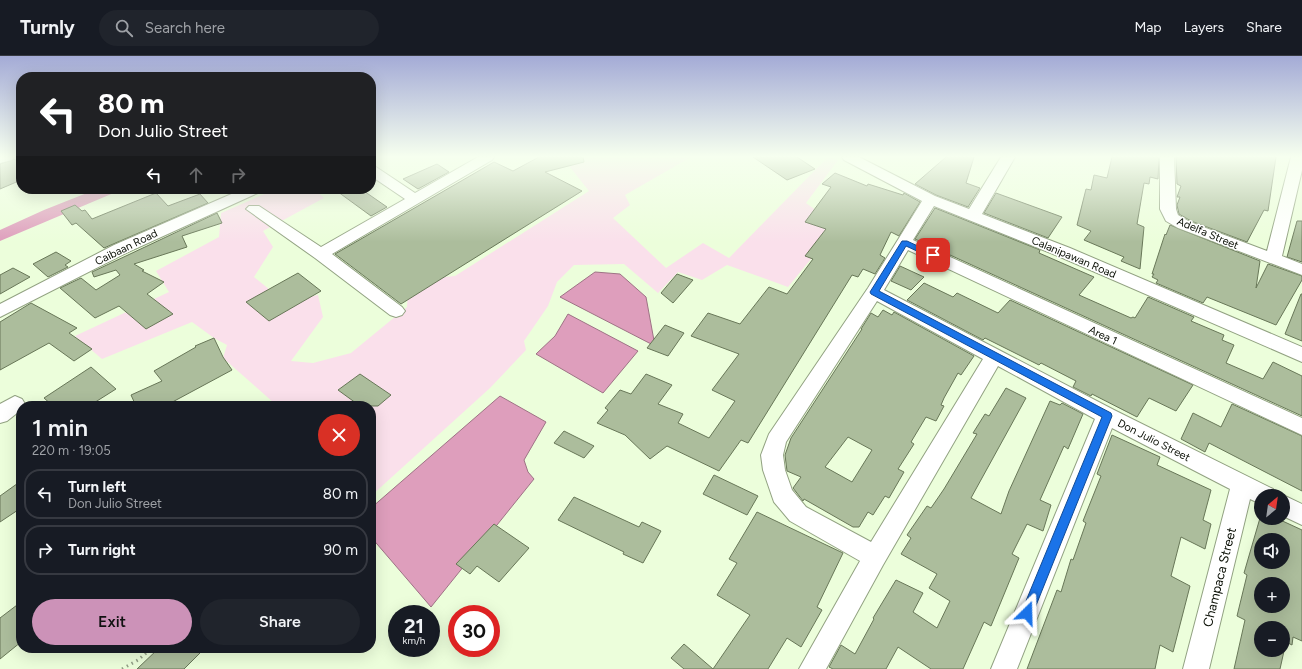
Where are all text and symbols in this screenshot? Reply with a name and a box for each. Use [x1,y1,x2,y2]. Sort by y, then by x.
search box [99,10,379,46]
text: Turnly [20,16,75,39]
icon: search [113,17,135,39]
text: Search here [145,19,225,37]
text: Map [1134,19,1162,36]
text: Layers [1184,19,1224,36]
text: Share [1246,19,1282,36]
text: 80 m [98,86,164,120]
icon: left [32,88,84,140]
text: Don Julio Street [98,120,228,142]
icon: left [143,164,165,186]
icon: ahead [185,164,207,186]
icon: right [227,164,249,186]
street label: Adelfa Street [1175,215,1240,252]
street label: Caibaan Road [93,227,160,268]
street label: Calanipawan Road [1030,234,1118,281]
pin [916,238,950,272]
icon: arrive [922,244,944,266]
street label: Area 1 [1086,323,1119,348]
text: 1 min [32,413,88,442]
button: close [318,414,360,456]
street label: Don Julio Street [1115,417,1192,464]
text: 220 m · 19:05 [32,443,111,458]
text: Turn left [68,478,126,496]
icon: left [34,483,56,505]
text: 80 m [323,485,358,503]
north arrow [1254,489,1290,525]
map controls [1254,489,1290,657]
text: Don Julio Street [68,496,162,511]
street label: Champaca Street [1200,526,1239,628]
button: sound [1254,533,1290,569]
icon: right [34,539,56,561]
text: Turn right [68,541,136,559]
text: 90 m [323,541,358,559]
button: + [1254,577,1290,613]
position arrow [1006,592,1048,634]
button: Exit [32,599,192,645]
button: Share [200,599,360,645]
speed limit sign: 30 [448,605,500,657]
text: 21 [404,614,424,638]
button: − [1254,621,1290,657]
text: km/h [403,634,425,647]

